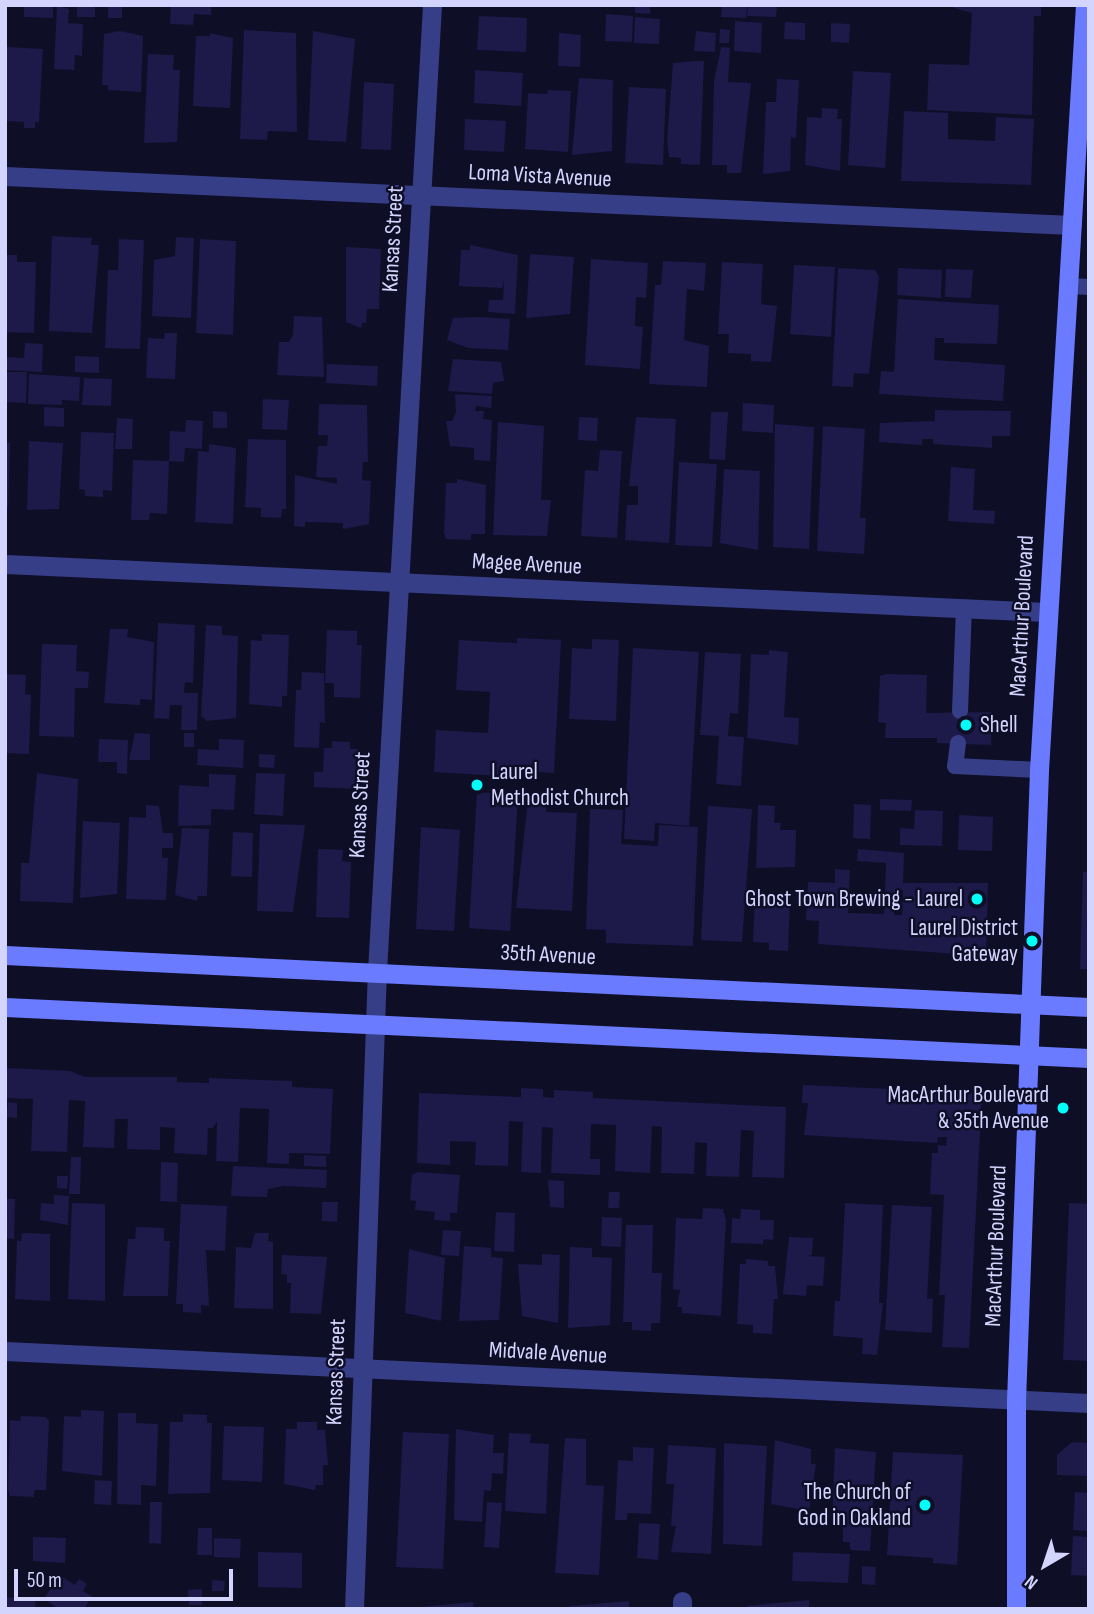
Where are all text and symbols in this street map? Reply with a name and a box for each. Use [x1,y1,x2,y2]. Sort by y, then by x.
street label: Loma Vista Avenue [468,158,612,194]
street label: Kansas Street [376,185,410,293]
street label: MacArthur Boulevard [1004,535,1040,697]
street label: Magee Avenue [471,547,583,581]
place label: Shell [980,711,1017,739]
marker: Shell [958,717,974,733]
street label: Kansas Street [343,751,377,859]
place label: Laurel Methodist Church [491,758,629,812]
marker: Laurel Methodist Church [469,777,485,793]
place label: Ghost Town Brewing - Laurel [745,885,963,913]
marker: Ghost Town Brewing - Laurel [969,891,985,907]
place label: Laurel District Gateway [910,914,1018,968]
marker: Laurel District Gateway [1024,933,1040,949]
street label: 35th Avenue [500,939,596,971]
place label: MacArthur Boulevard & 35th Avenue [887,1081,1049,1135]
marker: MacArthur Boulevard & 35th Avenue [1055,1100,1071,1116]
street label: MacArthur Boulevard [979,1165,1013,1327]
street label: Kansas Street [320,1318,352,1426]
street label: Midvale Avenue [488,1336,608,1370]
place label: The Church of God in Oakland [798,1478,911,1532]
marker: The Church of God in Oakland [917,1497,933,1513]
north arrow [1010,1530,1080,1600]
scale bar [18,1554,236,1598]
text: 50 m [27,1568,62,1593]
text: N [1020,1570,1043,1594]

